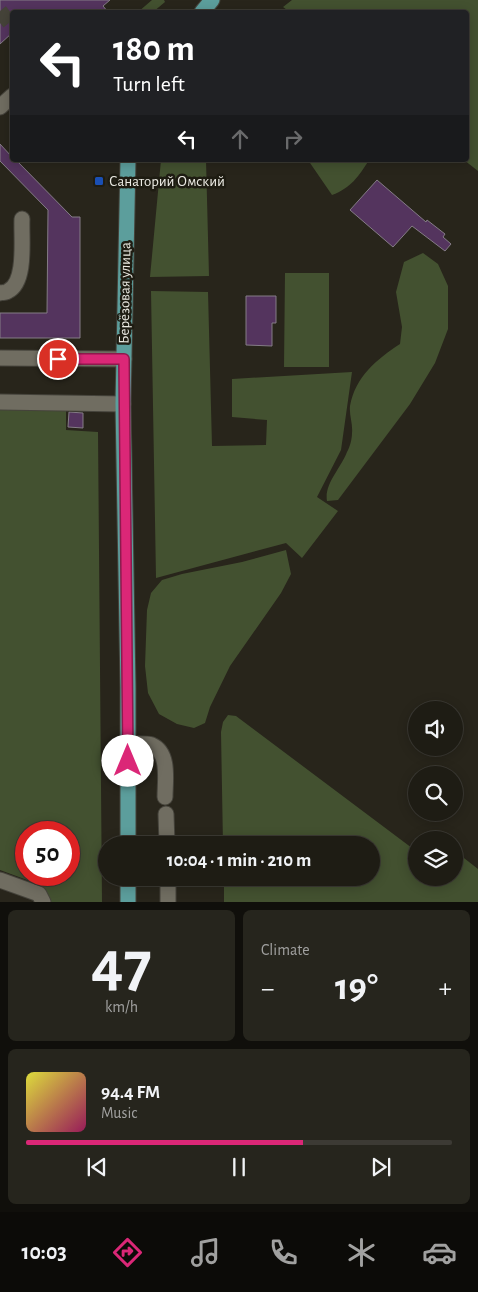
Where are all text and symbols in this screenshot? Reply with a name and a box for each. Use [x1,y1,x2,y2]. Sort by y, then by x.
icon: left [30,30,95,95]
text: 180 m [113,32,195,67]
text: Turn left [113,73,185,95]
icon: left [173,125,201,153]
icon: ahead [226,125,254,153]
icon: right [279,125,307,153]
place label: Санаторий Омский [109,174,225,189]
marker: Санаторий Омский [93,175,105,187]
street label: Берёзовая улица [117,242,133,344]
pin [37,338,79,380]
icon: arrive [44,345,72,373]
map controls [408,701,463,886]
button: sound [408,701,463,756]
position arrow [101,734,153,786]
button: search [408,766,463,821]
speed limit sign: 50 [15,821,80,886]
button: layers [408,831,463,886]
text: 10:04 · 1 min · 210 m [167,851,311,870]
text: 47 [91,933,152,998]
text: Climate [261,942,310,958]
text: 19° [335,969,378,1007]
text: − [261,975,274,1003]
text: + [439,975,452,1003]
text: km/h [105,999,138,1015]
text: 94.4 FM [101,1083,160,1102]
text: Music [101,1105,137,1121]
icon: previous [83,1153,111,1181]
icon: pause [225,1153,253,1181]
icon: next [367,1153,395,1181]
icon: directions [110,1235,145,1270]
icon: music [188,1235,223,1270]
icon: phone [266,1235,301,1270]
icon: climate [344,1235,379,1270]
icon: car [422,1235,457,1270]
text: 10:03 [21,1241,67,1263]

